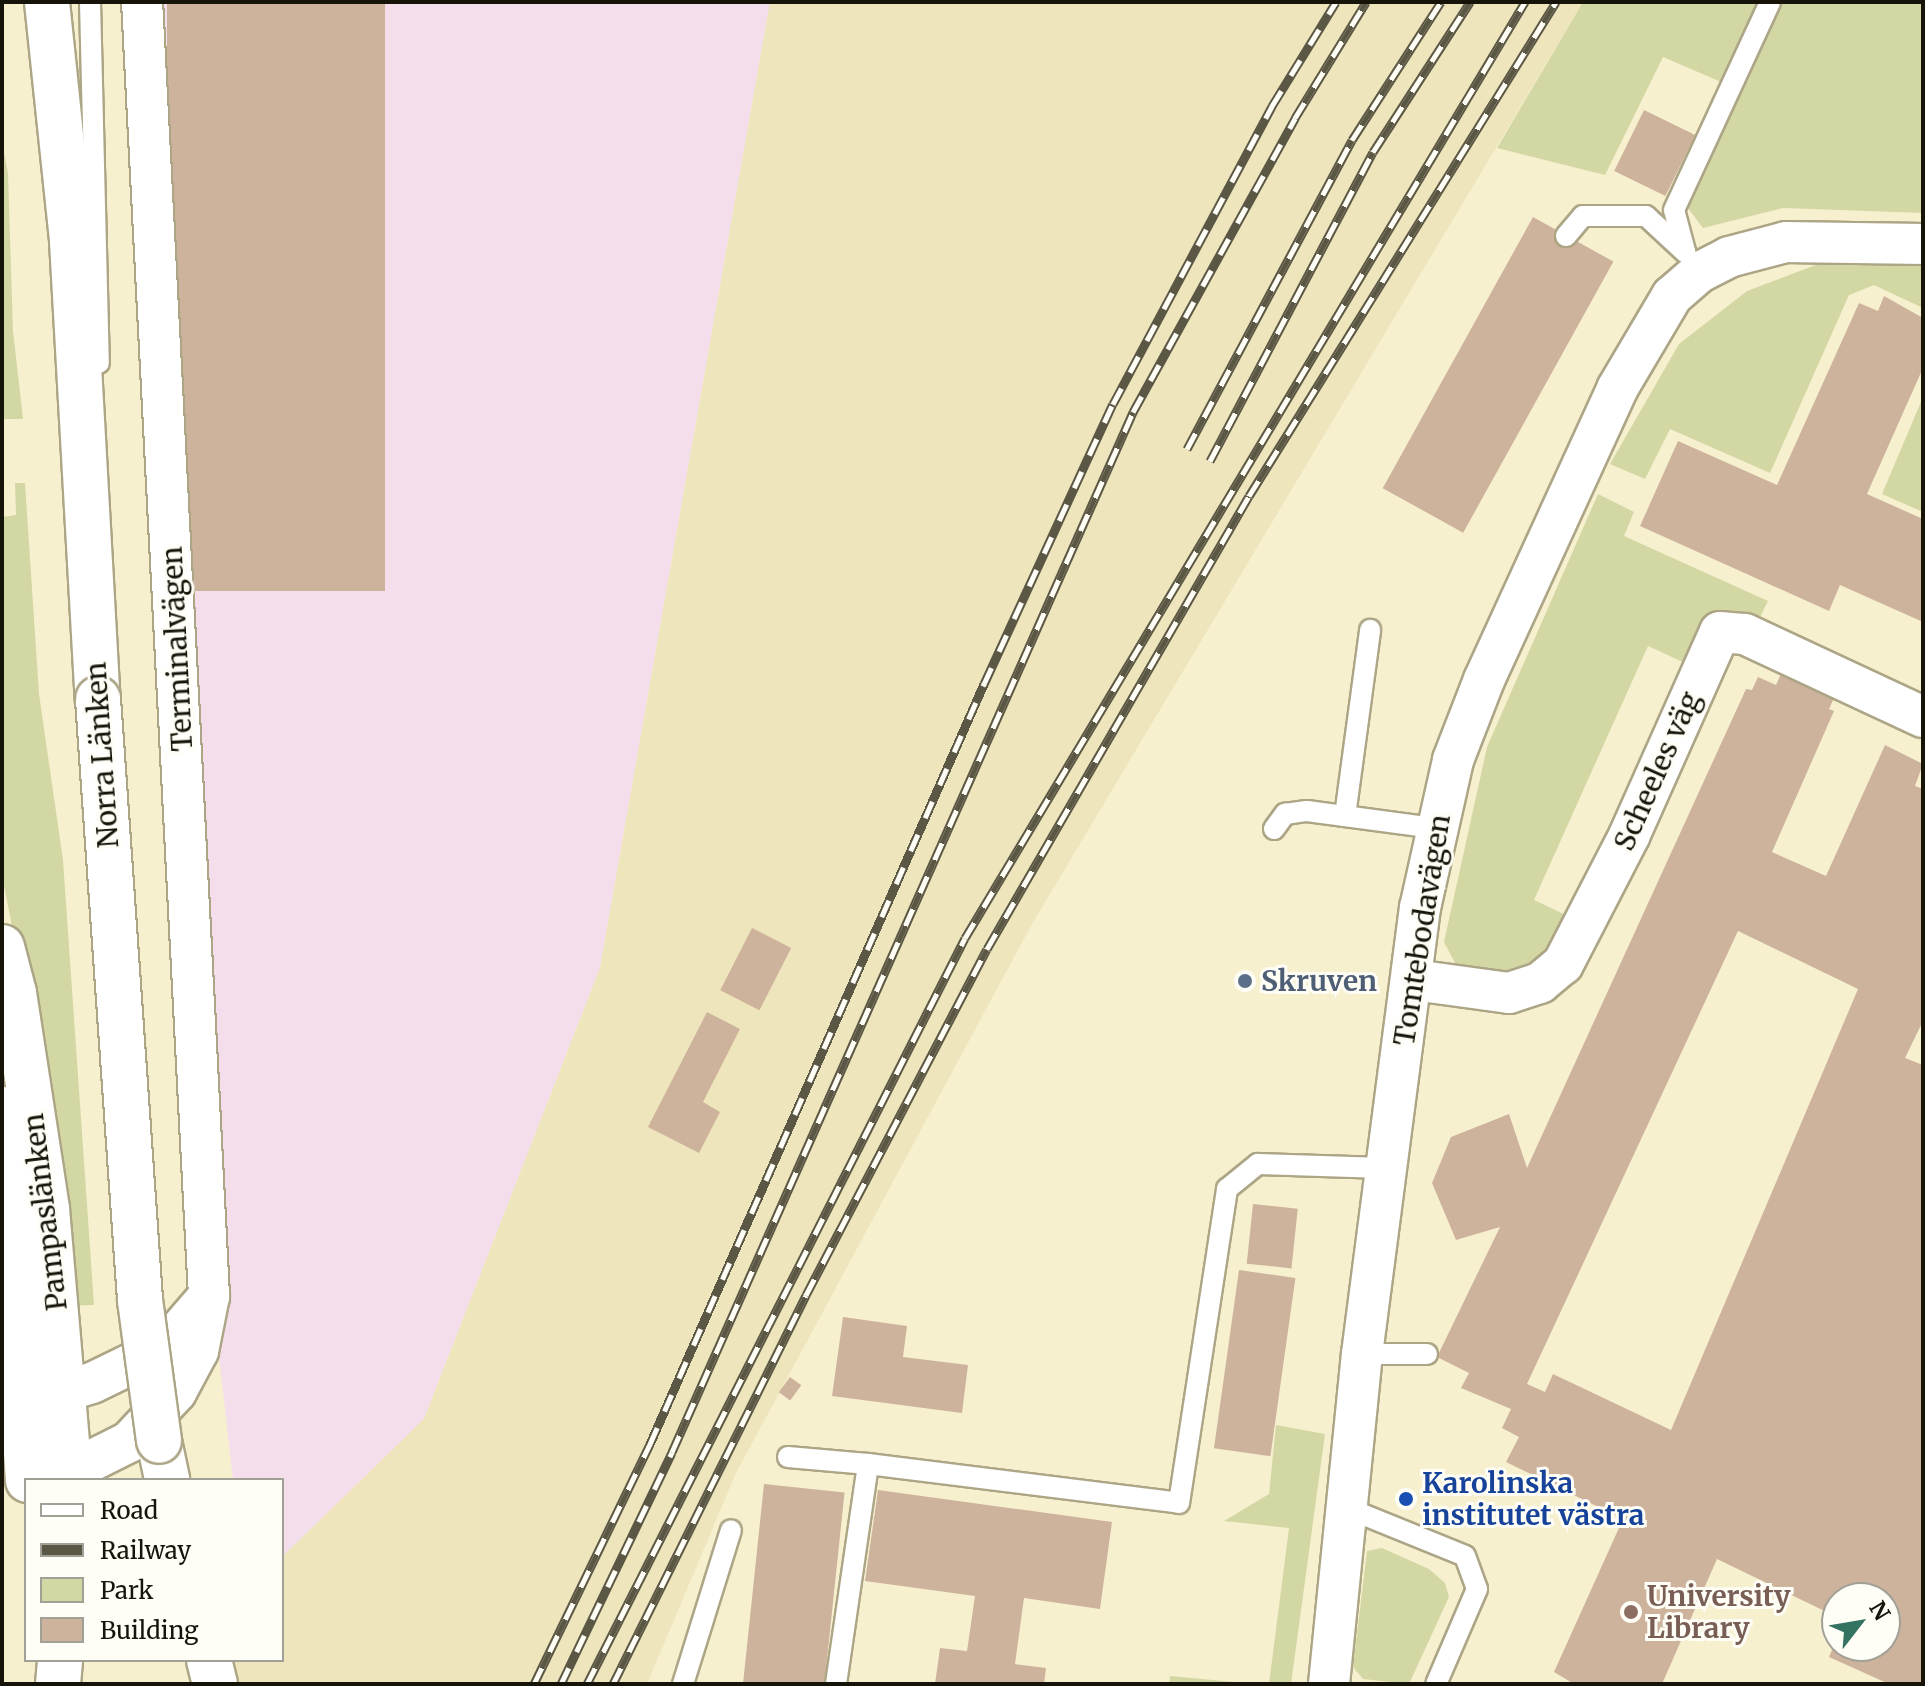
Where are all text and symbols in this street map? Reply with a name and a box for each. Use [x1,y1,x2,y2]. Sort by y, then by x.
street label: Terminalvägen [155,546,199,752]
street label: Norra Länken [79,661,125,849]
street label: Scheeles väg [1607,686,1707,856]
street label: Tomtebodavägen [1387,812,1457,1048]
place label: Skruven [1261,964,1377,998]
marker: Skruven [1236,972,1254,990]
street label: Pampaslänken [16,1112,74,1312]
place label: Karolinska institutet västra [1422,1466,1644,1532]
legend [24,1478,284,1662]
marker: Karolinska institutet västra [1397,1490,1415,1508]
text: Road [100,1495,158,1526]
text: Railway [100,1535,191,1566]
text: Park [100,1575,153,1606]
place label: University Library [1647,1579,1791,1645]
north arrow [1821,1582,1901,1662]
text: N [1863,1596,1896,1625]
marker: University Library [1622,1603,1640,1621]
text: Building [100,1615,199,1646]

